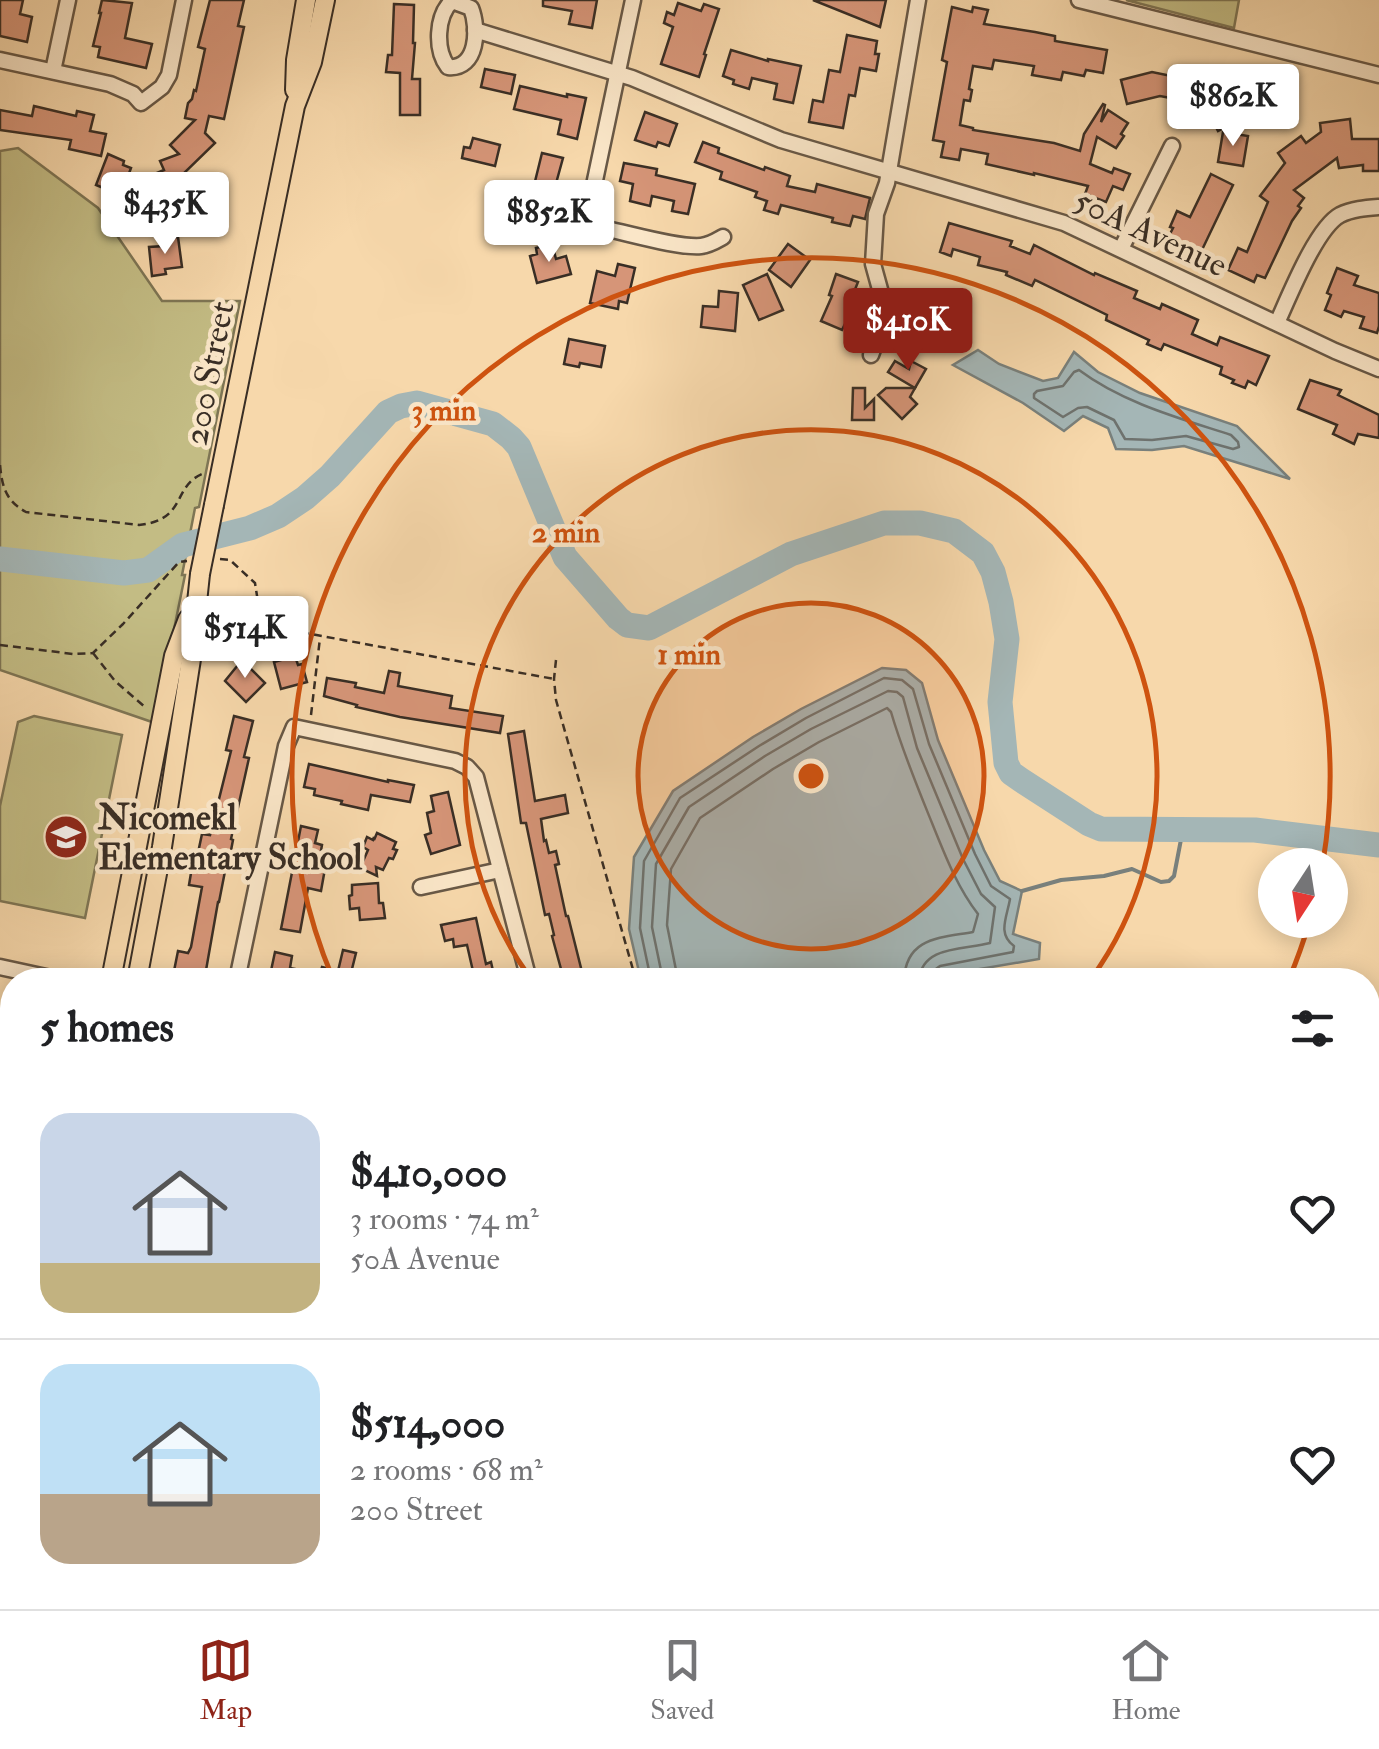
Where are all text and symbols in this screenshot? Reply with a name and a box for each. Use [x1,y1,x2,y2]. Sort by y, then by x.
pin: $862K [1163,64,1303,149]
text: $862K [1189,76,1277,116]
pin: $435K [95,172,235,257]
street label: 50A Avenue [1067,178,1234,287]
pin: $852K [479,180,619,265]
text: $435K [123,184,207,224]
text: $852K [506,192,592,232]
pin: $410K [838,288,978,373]
street label: 200 Street [174,298,244,449]
text: $410K [865,300,951,340]
text: 3 min [412,392,477,429]
text: 2 min [532,514,601,551]
pin: $514K [175,596,315,681]
text: $514K [203,608,287,648]
text: 1 min [657,636,721,673]
centre of rings [793,758,829,794]
place label: Nicomekl Elementary School [97,796,363,881]
school or university icon: Nicomekl Elementary School [43,814,89,860]
north arrow [1258,848,1348,938]
map controls [1258,848,1348,938]
icon: filters [1285,1001,1340,1056]
text: 5 homes [40,1002,174,1054]
text: $410,000 [350,1147,507,1199]
icon: home [120,1153,240,1273]
icon: heart [1285,1186,1340,1241]
text: 3 rooms · 74 m² [350,1199,539,1239]
text: 50A Avenue [350,1239,500,1279]
text: $514,000 [350,1398,505,1450]
icon: home [120,1404,240,1524]
icon: heart [1285,1437,1340,1492]
text: 2 rooms · 68 m² [350,1450,543,1490]
text: 200 Street [350,1490,483,1530]
tab: Map [198,1633,253,1728]
tab: Saved [650,1633,714,1728]
tab: Home [1111,1633,1181,1728]

